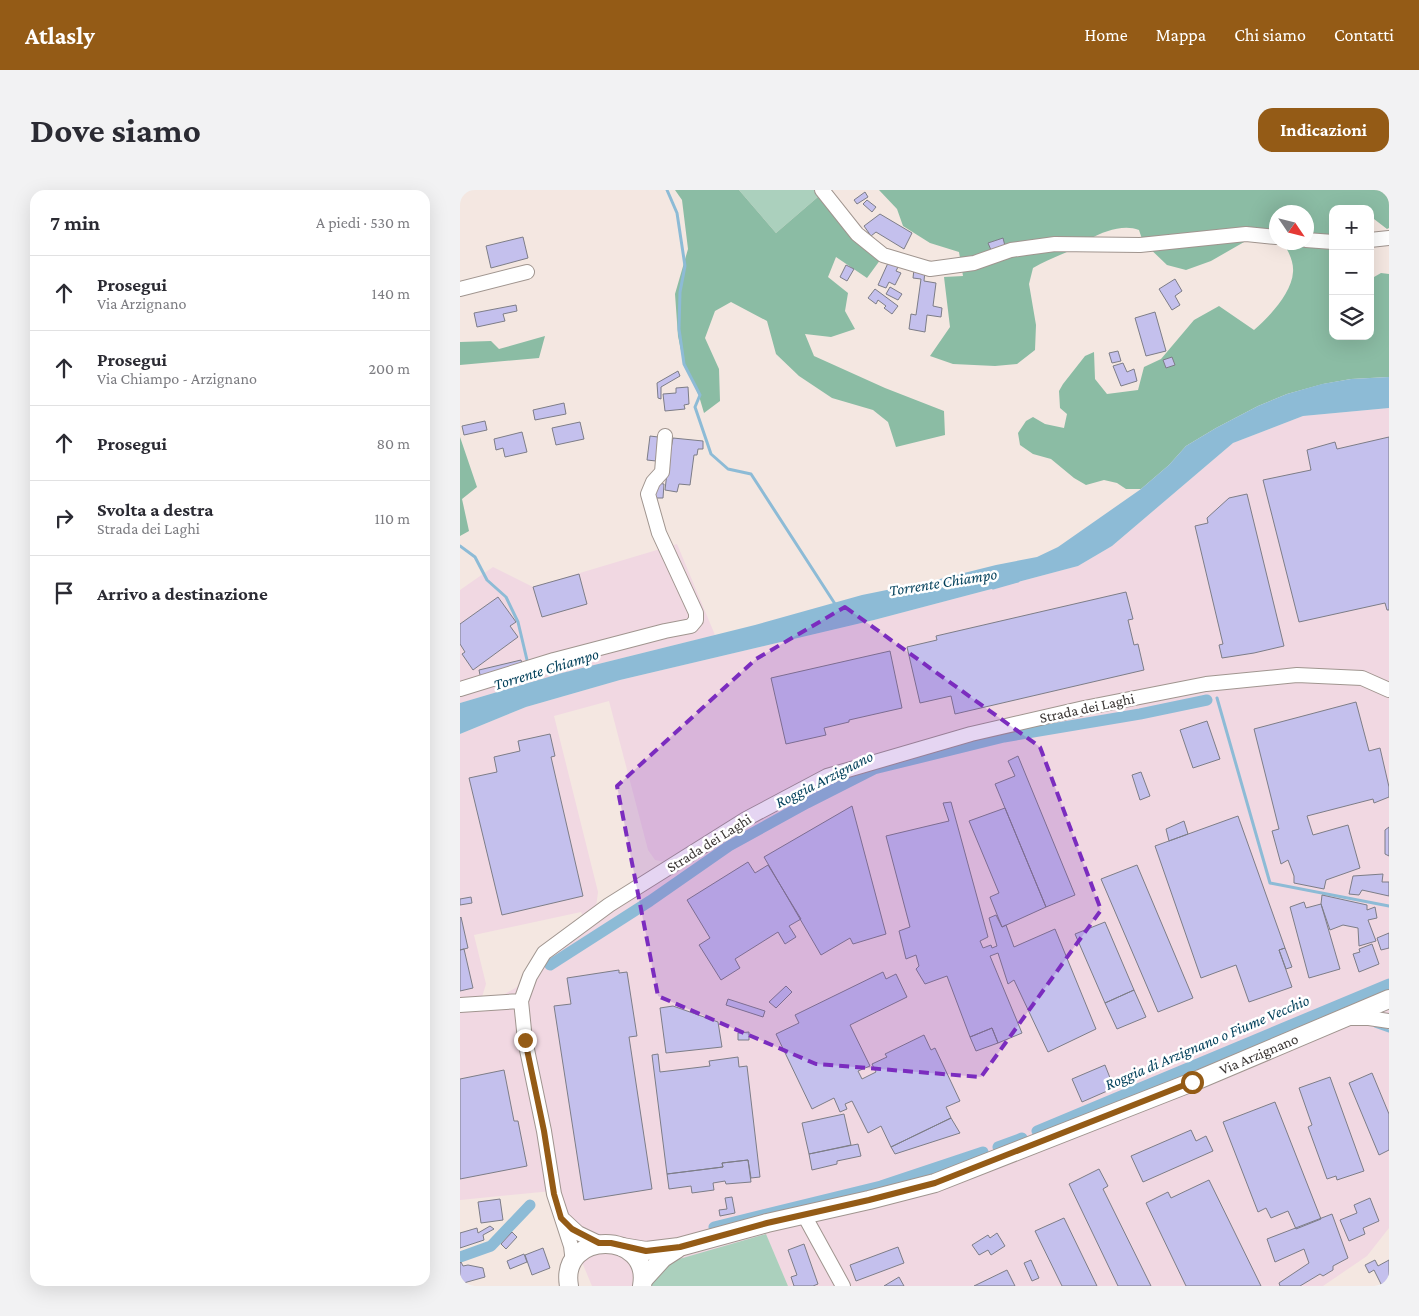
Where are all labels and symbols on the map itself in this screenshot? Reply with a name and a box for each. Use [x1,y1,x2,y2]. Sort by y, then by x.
north arrow [1269,205,1314,250]
water label: Torrente Chiampo [888,565,998,600]
water label: Torrente Chiampo [491,645,601,694]
street label: Strada dei Laghi [1038,690,1136,727]
water label: Roggia Arzignano [772,747,876,812]
street label: Strada dei Laghi [664,811,755,876]
water label: Roggia di Arzignano o Fiume Vecchio [1102,991,1312,1094]
route end [514,1029,537,1052]
street label: Via Arzignano [1217,1030,1301,1078]
route start [1181,1071,1204,1094]

